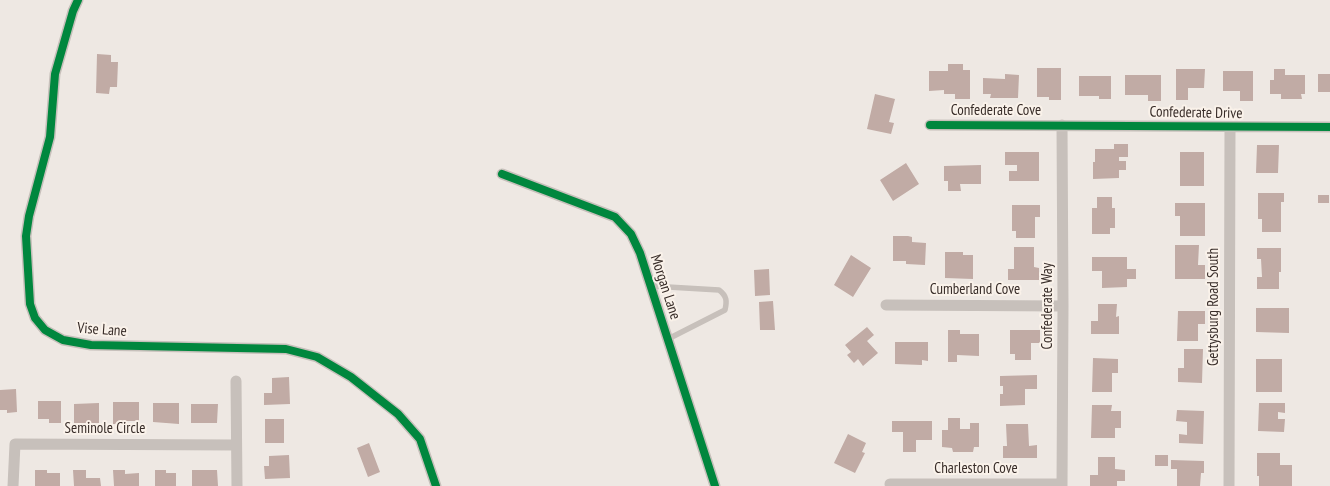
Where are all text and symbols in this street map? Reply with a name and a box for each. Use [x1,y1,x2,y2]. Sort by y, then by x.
street label: Confederate Cove [951,102,1041,120]
street label: Confederate Drive [1149,103,1243,123]
street label: Gettysburg Road South [1205,248,1223,366]
street label: Morgan Lane [646,252,684,322]
street label: Confederate Way [1039,263,1057,349]
street label: Cumberland Cove [930,281,1020,299]
street label: Vise Lane [77,319,127,341]
street label: Seminole Circle [65,420,145,438]
street label: Charleston Cove [934,460,1018,478]

